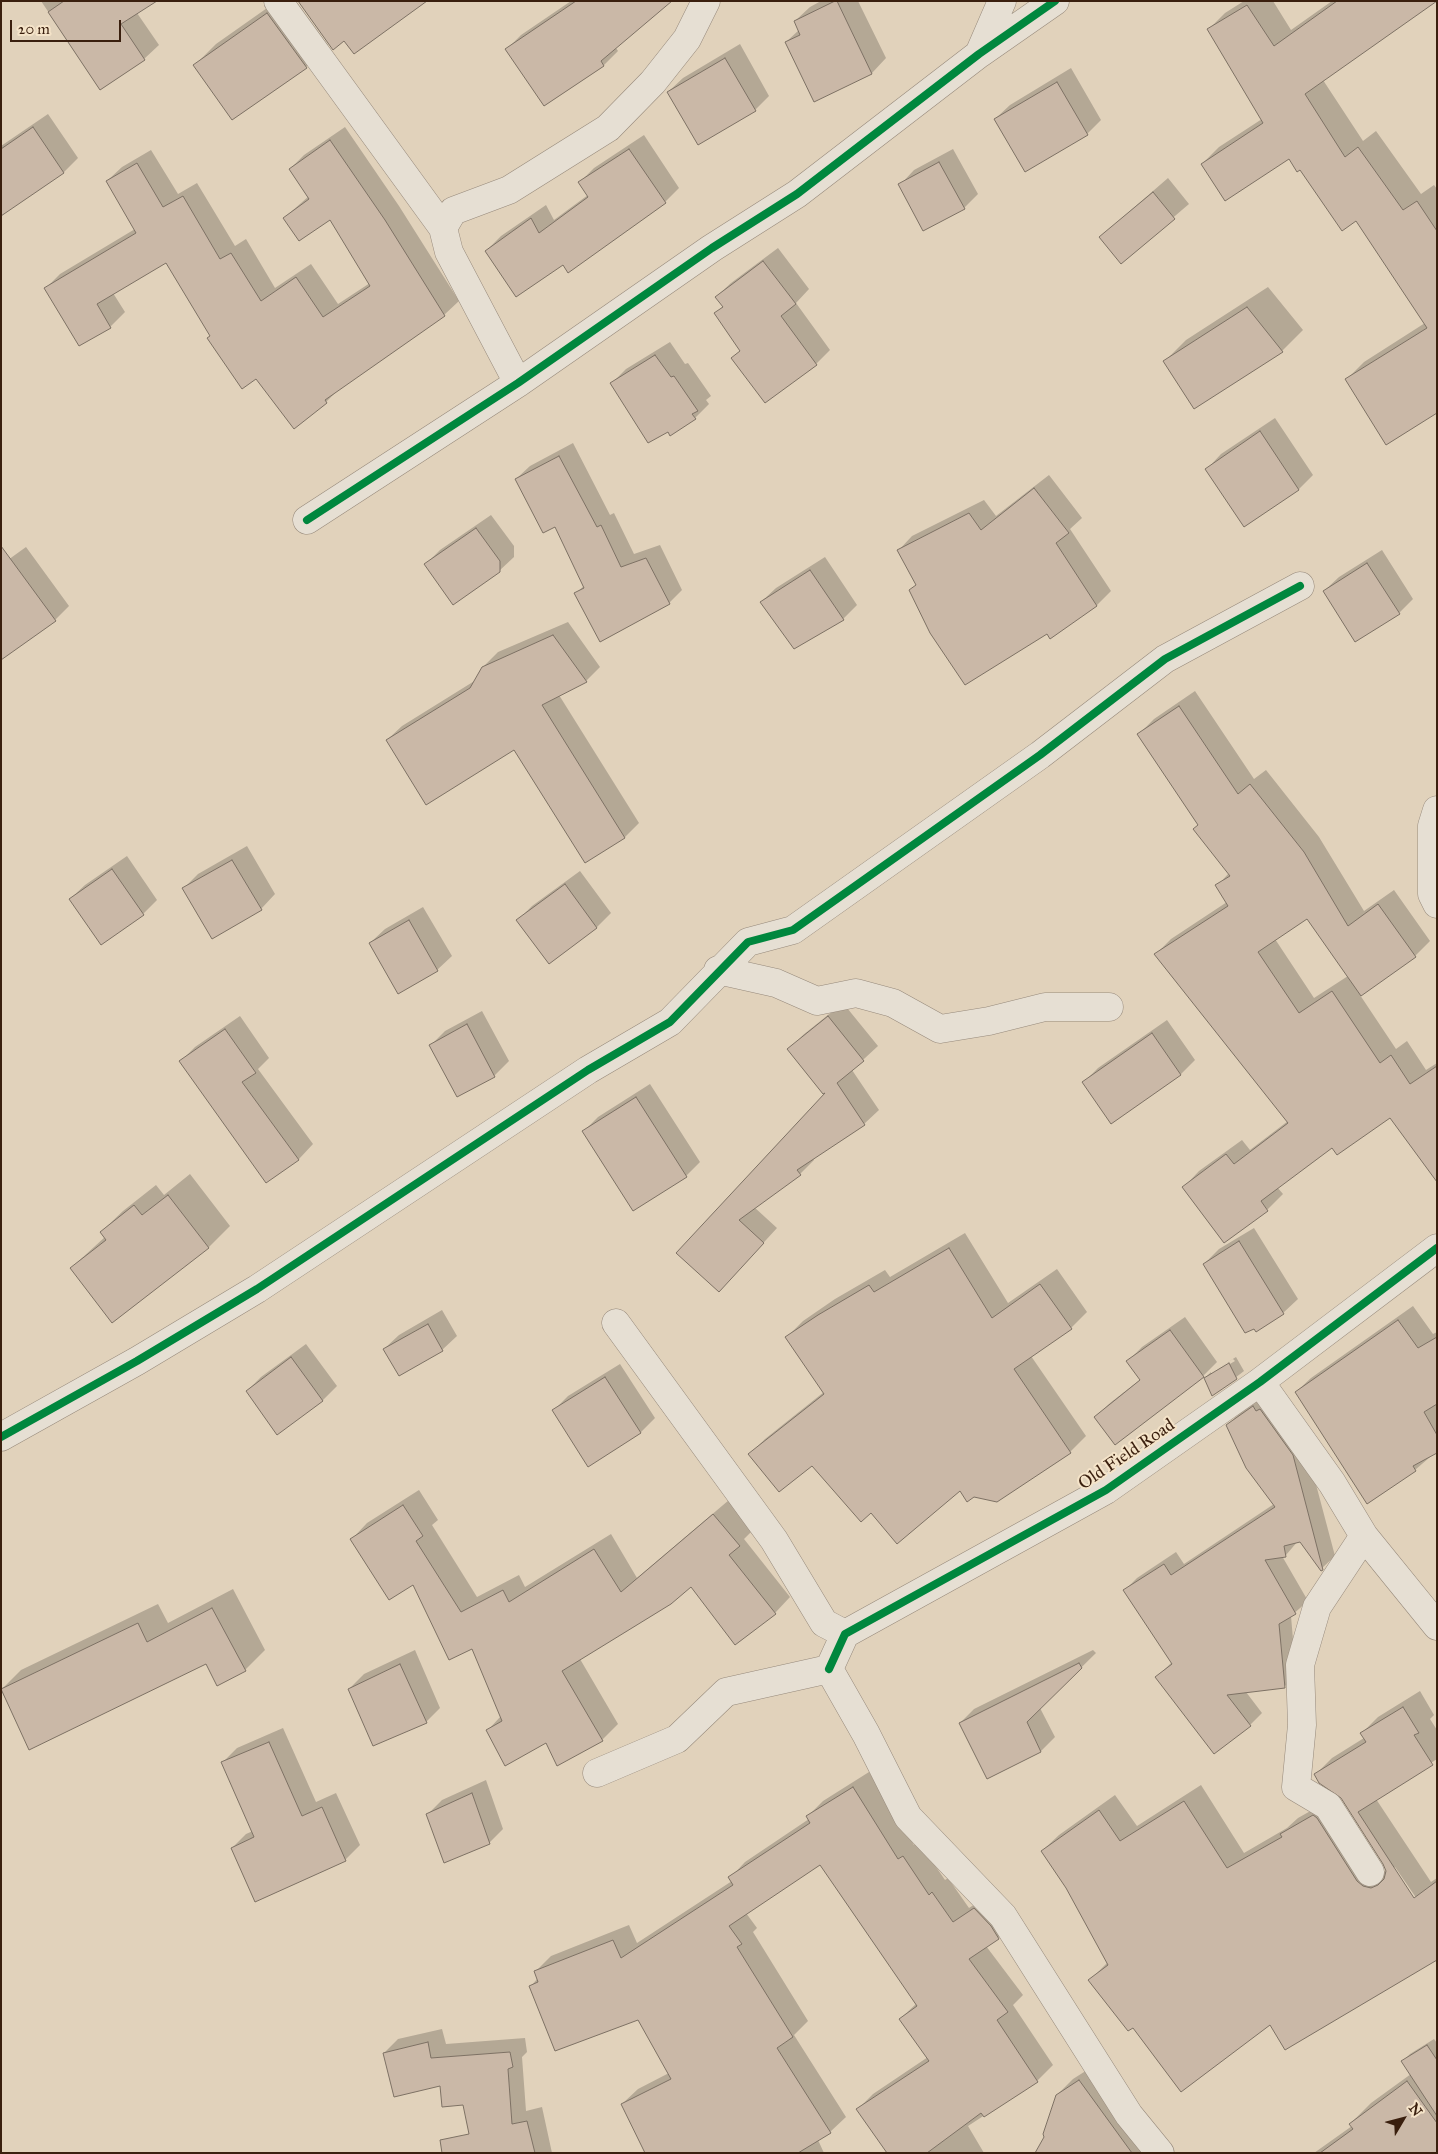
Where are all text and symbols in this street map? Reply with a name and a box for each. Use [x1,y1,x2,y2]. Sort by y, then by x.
scale bar [12,10,124,42]
text: 20 m [18,20,50,38]
street label: Old Field Road [1075,1415,1179,1495]
north arrow [1378,2094,1428,2144]
text: N [1405,2100,1426,2120]

